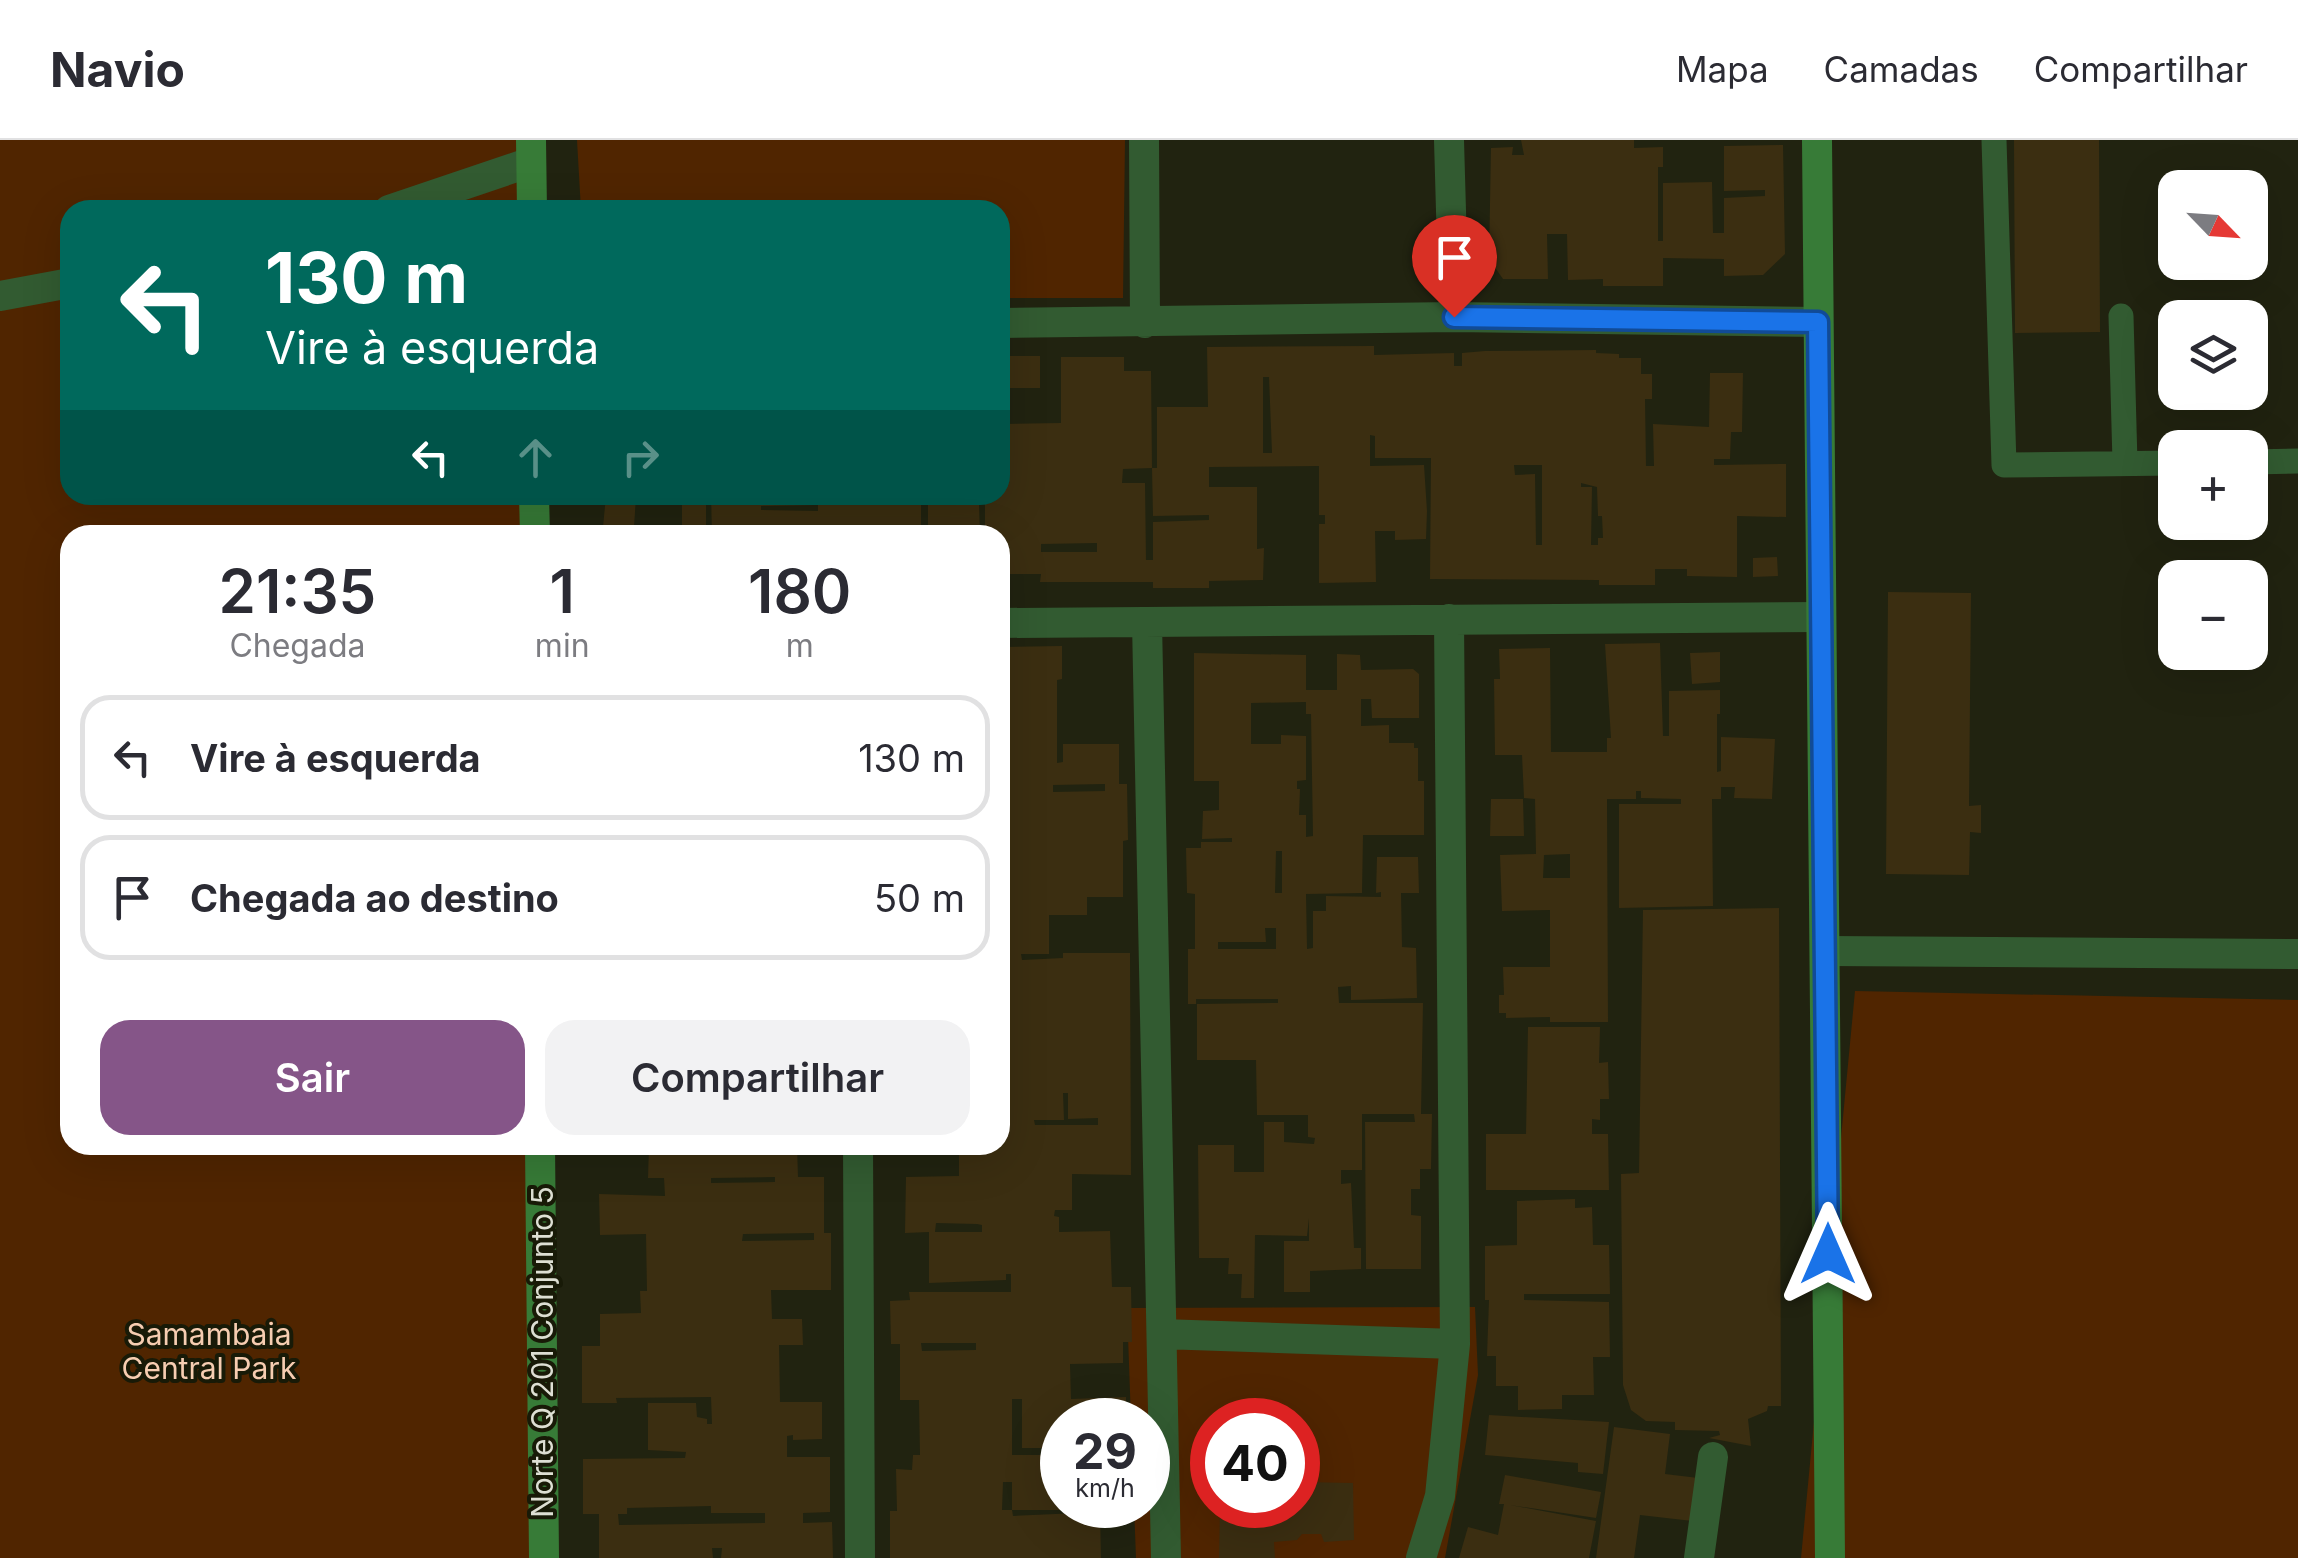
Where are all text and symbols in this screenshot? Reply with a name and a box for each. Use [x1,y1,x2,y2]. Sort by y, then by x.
text: Navio [50,40,185,99]
text: Mapa [1676,48,1769,90]
text: Camadas [1824,48,1979,90]
text: Compartilhar [2034,48,2248,90]
north arrow [2158,170,2268,280]
map controls [2158,170,2268,670]
pin [1412,215,1497,318]
icon: arrive [1427,230,1482,285]
text: 130 m [265,235,468,320]
icon: left [100,240,230,370]
button: layers [2158,300,2268,410]
text: Vire à esquerda [265,320,599,375]
icon: left [403,430,458,485]
icon: ahead [508,430,563,485]
icon: right [613,430,668,485]
button: + [2158,430,2268,540]
text: 21:35 [219,555,376,627]
text: 1 [550,555,575,627]
text: 180 [748,555,851,627]
button: − [2158,560,2268,670]
text: Chegada [229,626,365,665]
text: min [535,626,590,665]
text: m [786,626,814,665]
icon: left [105,730,160,785]
text: Vire à esquerda [190,735,481,781]
text: 130 m [858,735,965,781]
icon: arrive [105,870,160,925]
text: Chegada ao destino [190,875,559,921]
text: 50 m [874,875,965,921]
button: Sair [100,1020,525,1135]
button: Compartilhar [545,1020,970,1135]
street label: Norte Q 201 Conjunto 5 [524,1186,560,1518]
position arrow [1776,1202,1880,1306]
park label: Samambaia Central Park [121,1316,297,1386]
speed limit sign: 40 [1190,1398,1320,1528]
text: 29 [1073,1421,1137,1481]
text: km/h [1075,1473,1135,1503]

